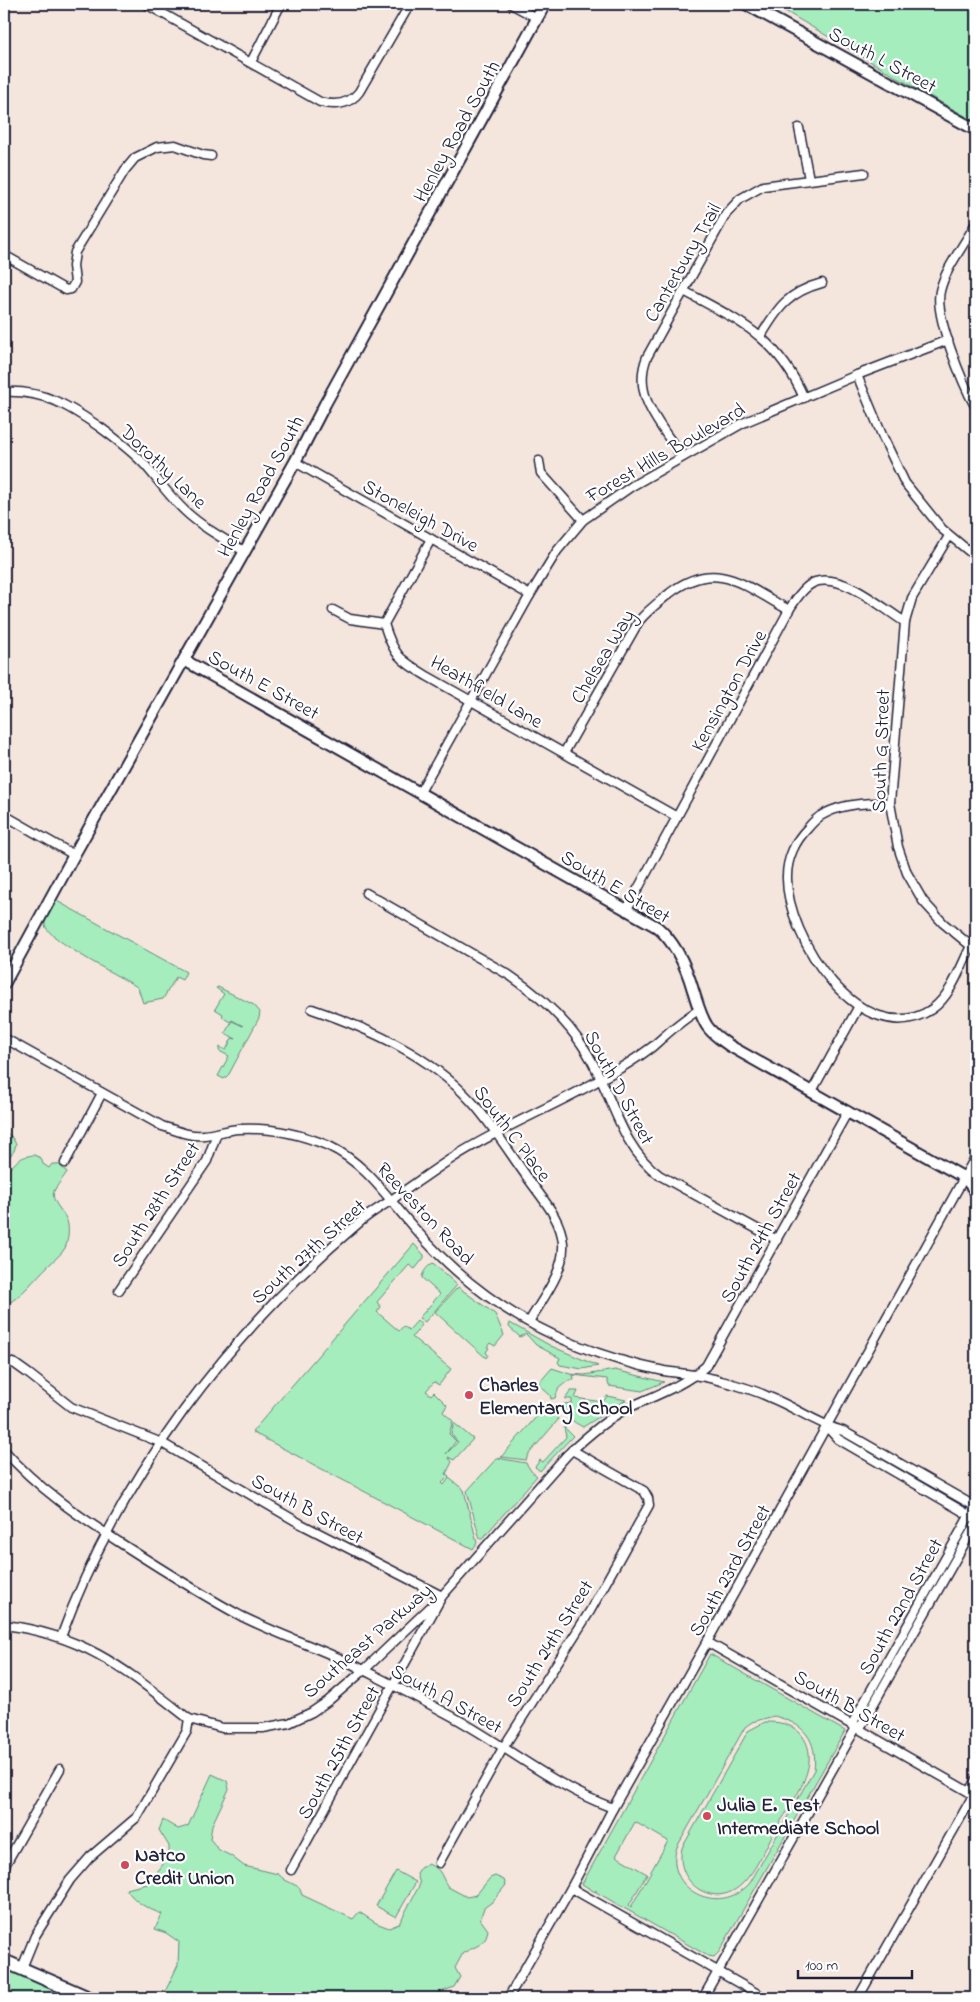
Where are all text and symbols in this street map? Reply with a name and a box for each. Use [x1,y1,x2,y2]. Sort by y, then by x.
street label: South L Street [823,21,941,102]
street label: Henley Road South [407,56,509,208]
street label: Canterbury Trail [638,198,730,328]
street label: Forest Hills Boulevard [581,397,751,512]
street label: Henley Road South [211,411,313,563]
street label: Dorothy Lane [112,418,212,517]
street label: Stoneleigh Drive [356,473,483,562]
street label: Chelsea Way [565,605,644,710]
street label: Kensington Drive [685,625,776,758]
street label: South E Street [202,644,324,729]
street label: Heathfield Lane [424,649,548,737]
street label: South G Street [866,688,899,813]
street label: South E Street [554,844,675,932]
street label: South D Street [575,1026,660,1151]
street label: South C Place [465,1080,557,1189]
street label: South 28th Street [105,1136,209,1274]
street label: Reeveston Road [369,1157,480,1273]
street label: South 24th Street [714,1167,810,1309]
street label: South 27th Street [246,1193,374,1312]
place label: Charles Elementary School [479,1372,632,1425]
marker: Charles Elementary School [463,1389,475,1401]
street label: South B Street [245,1467,369,1553]
street label: South 23rd Street [683,1500,780,1642]
street label: South 22nd Street [853,1533,952,1681]
street label: South 24th Street [500,1575,602,1714]
street label: Southeast Parkway [297,1577,440,1707]
street label: South A Street [385,1658,507,1743]
street label: South B Street [788,1663,910,1751]
street label: South 25th Street [291,1681,389,1825]
place label: Julia E. Test Intermediate School [717,1792,879,1844]
marker: Julia E. Test Intermediate School [701,1810,713,1822]
place label: Natco Credit Union [135,1842,234,1894]
marker: Natco Credit Union [119,1859,131,1871]
scale bar [798,1947,911,1979]
text: 100 m [805,1955,838,1977]

